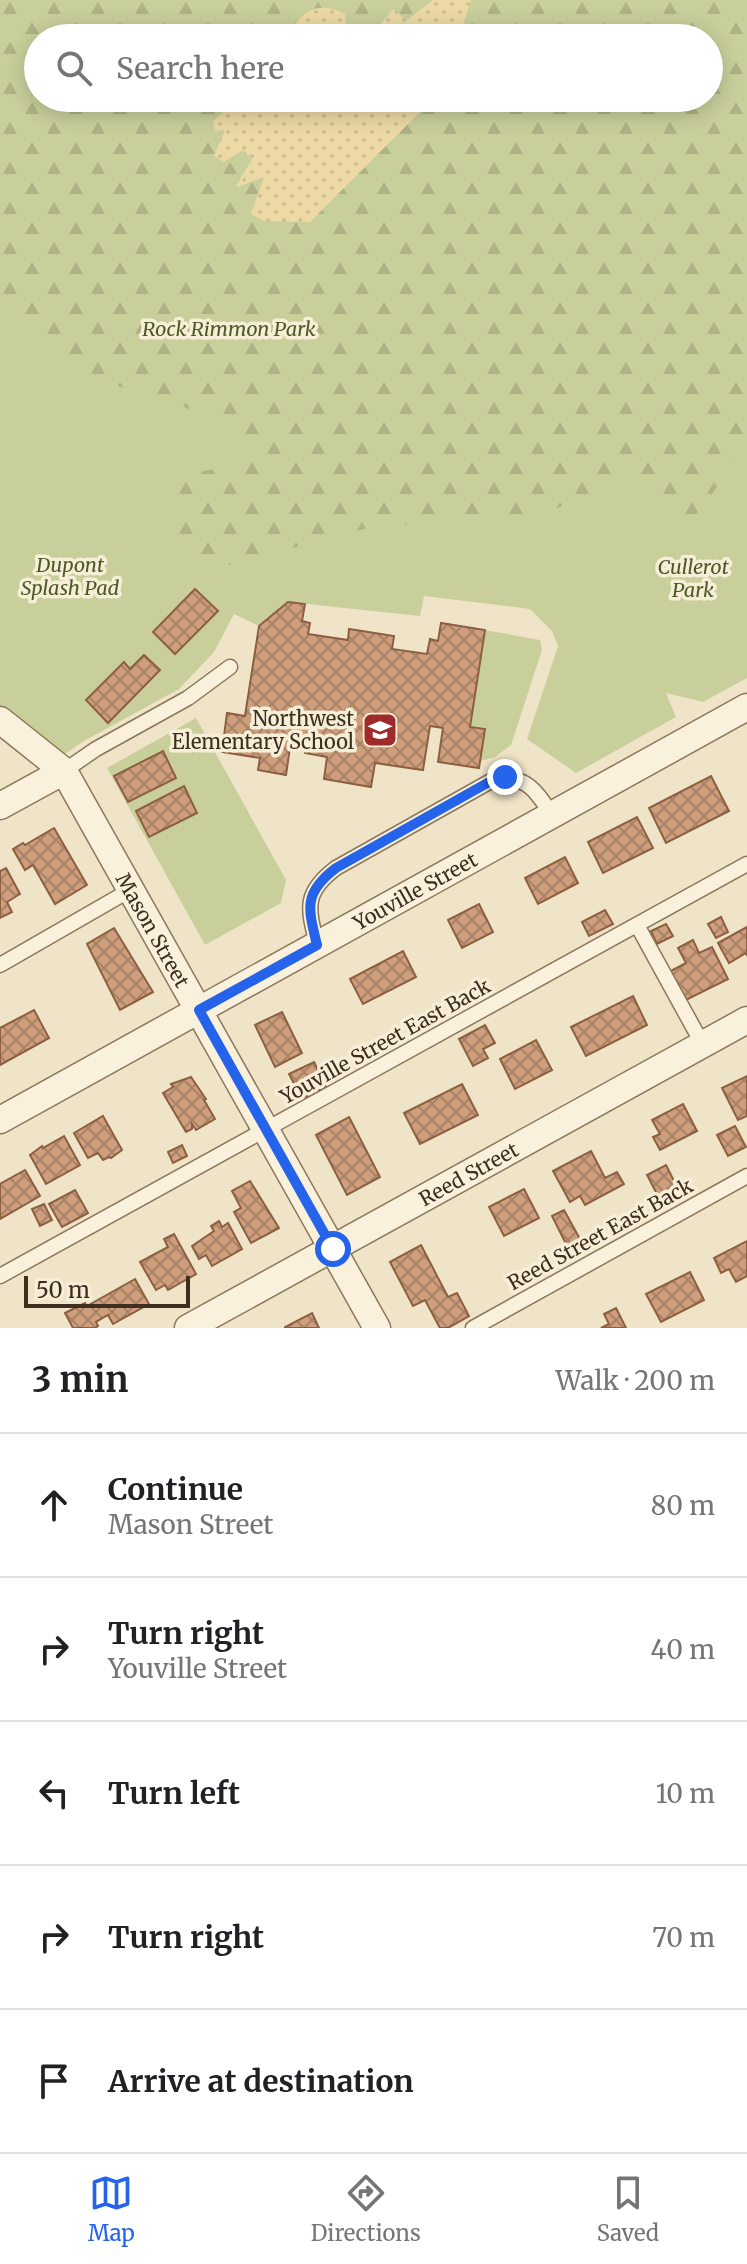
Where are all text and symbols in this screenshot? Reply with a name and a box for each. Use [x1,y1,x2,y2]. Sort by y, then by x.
search box [24,24,723,112]
icon: search [52,46,96,90]
text: Search here [116,49,284,87]
park label: Rock Rimmon Park [142,316,316,341]
park label: Dupont Splash Pad [21,552,120,600]
park label: Cullerot Park [657,554,729,602]
place label: Northwest Elementary School [172,706,354,754]
school or university icon: Northwest Elementary School [361,711,399,749]
route end [487,759,523,795]
street label: Youville Street [348,846,481,935]
street label: Mason Street [111,868,195,992]
street label: Youville Street East Back [275,973,495,1110]
street label: Reed Street [414,1136,522,1211]
street label: Reed Street East Back [503,1173,697,1295]
route start [315,1231,351,1267]
scale bar [24,1272,190,1308]
text: 50 m [36,1276,90,1304]
text: 3 min [32,1359,128,1401]
text: Walk · 200 m [556,1364,715,1397]
text: Continue [108,1470,243,1508]
icon: ahead [32,1483,76,1527]
text: 80 m [651,1489,715,1522]
text: Mason Street [108,1508,273,1541]
text: Turn right [108,1614,264,1652]
icon: right [32,1627,76,1671]
text: 40 m [651,1633,715,1666]
text: Youville Street [108,1652,287,1685]
icon: left [32,1771,76,1815]
text: Turn left [108,1774,240,1812]
text: 10 m [656,1777,715,1810]
icon: right [32,1915,76,1959]
text: Turn right [108,1918,264,1956]
text: 70 m [652,1921,715,1954]
icon: arrive [32,2059,76,2103]
text: Arrive at destination [108,2062,414,2100]
tab: Map [88,2171,135,2247]
tab: Directions [311,2171,421,2247]
tab: Saved [597,2171,659,2247]

